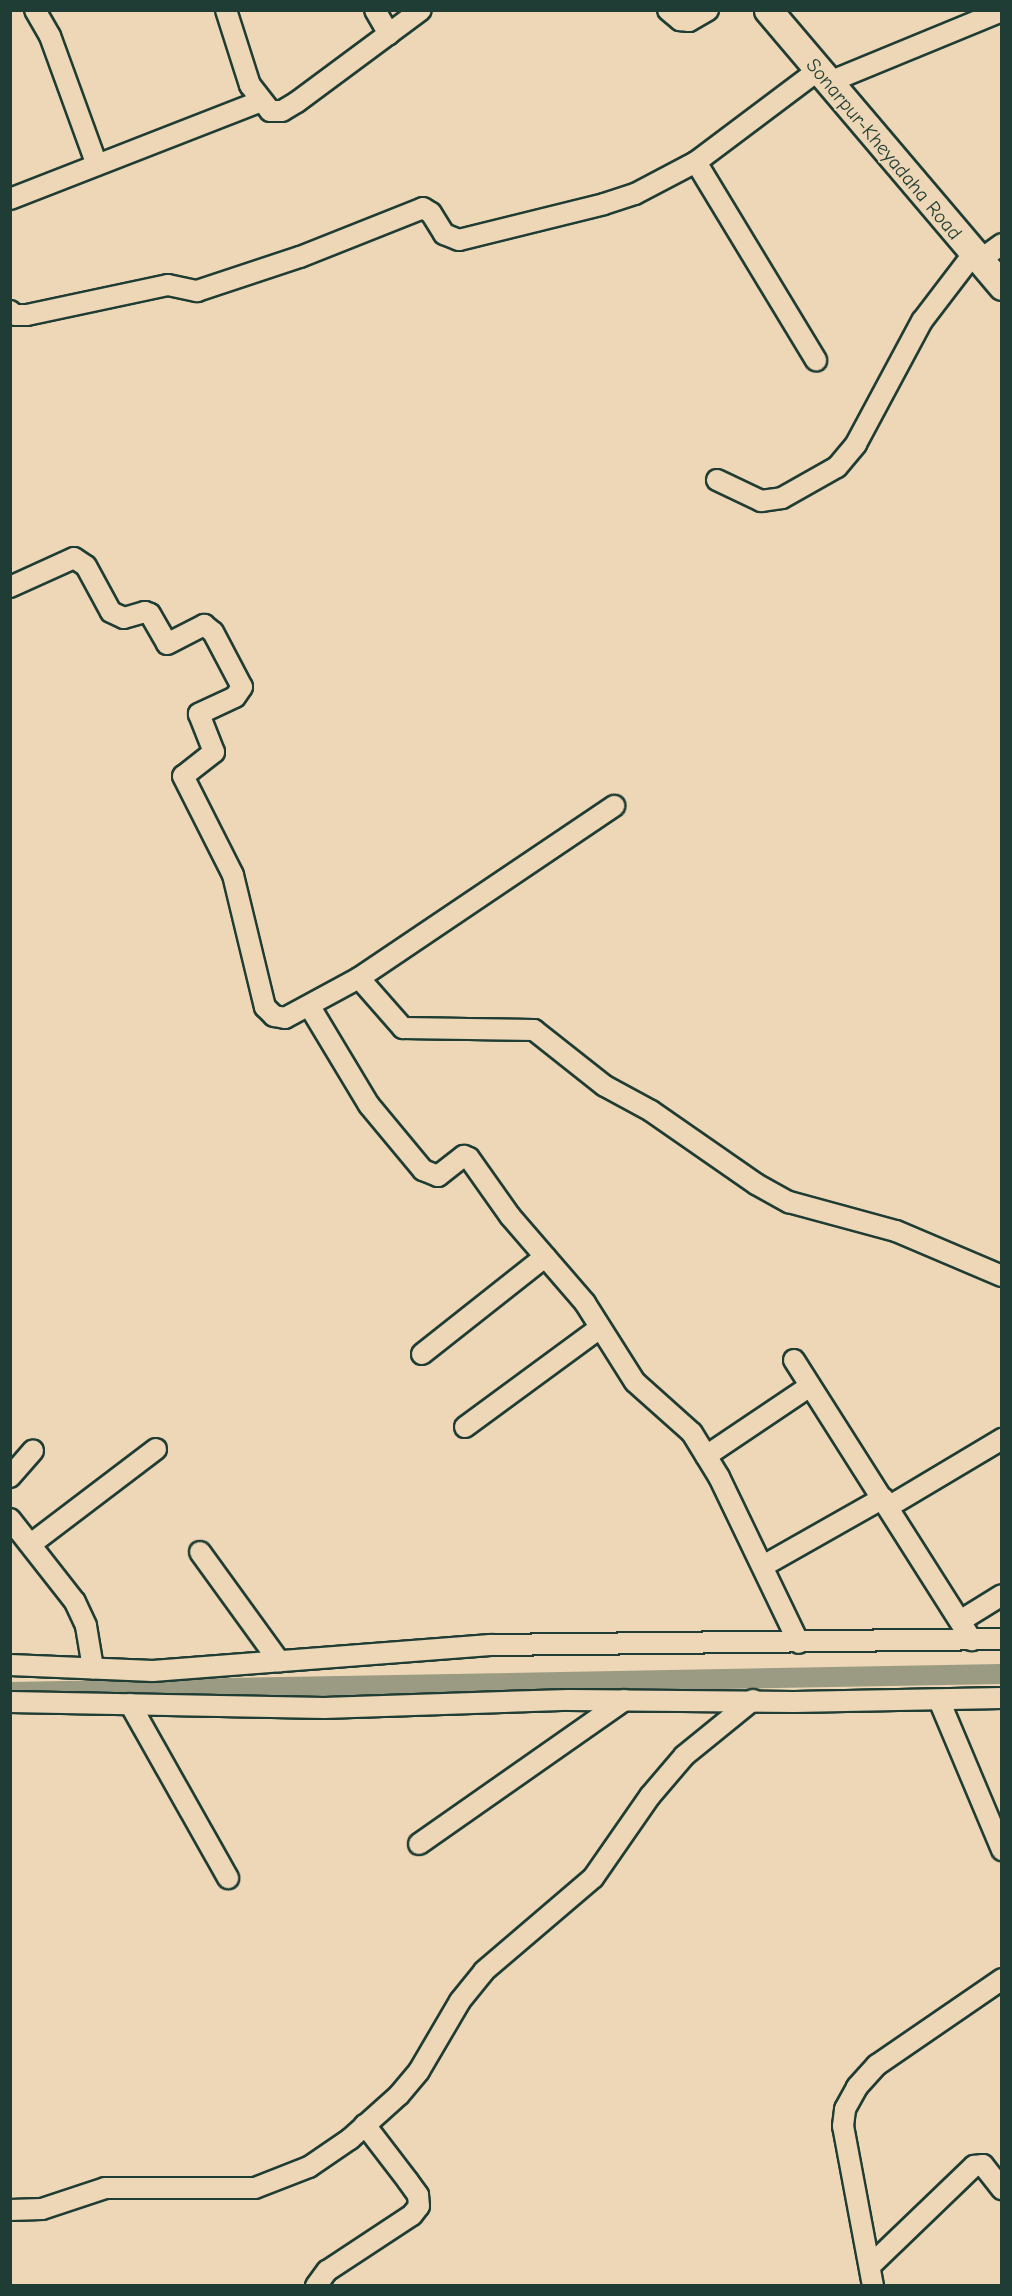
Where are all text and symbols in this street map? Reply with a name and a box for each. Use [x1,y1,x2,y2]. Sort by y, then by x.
street label: Sonarpur-Kheyadaha Road [801,53,967,245]

